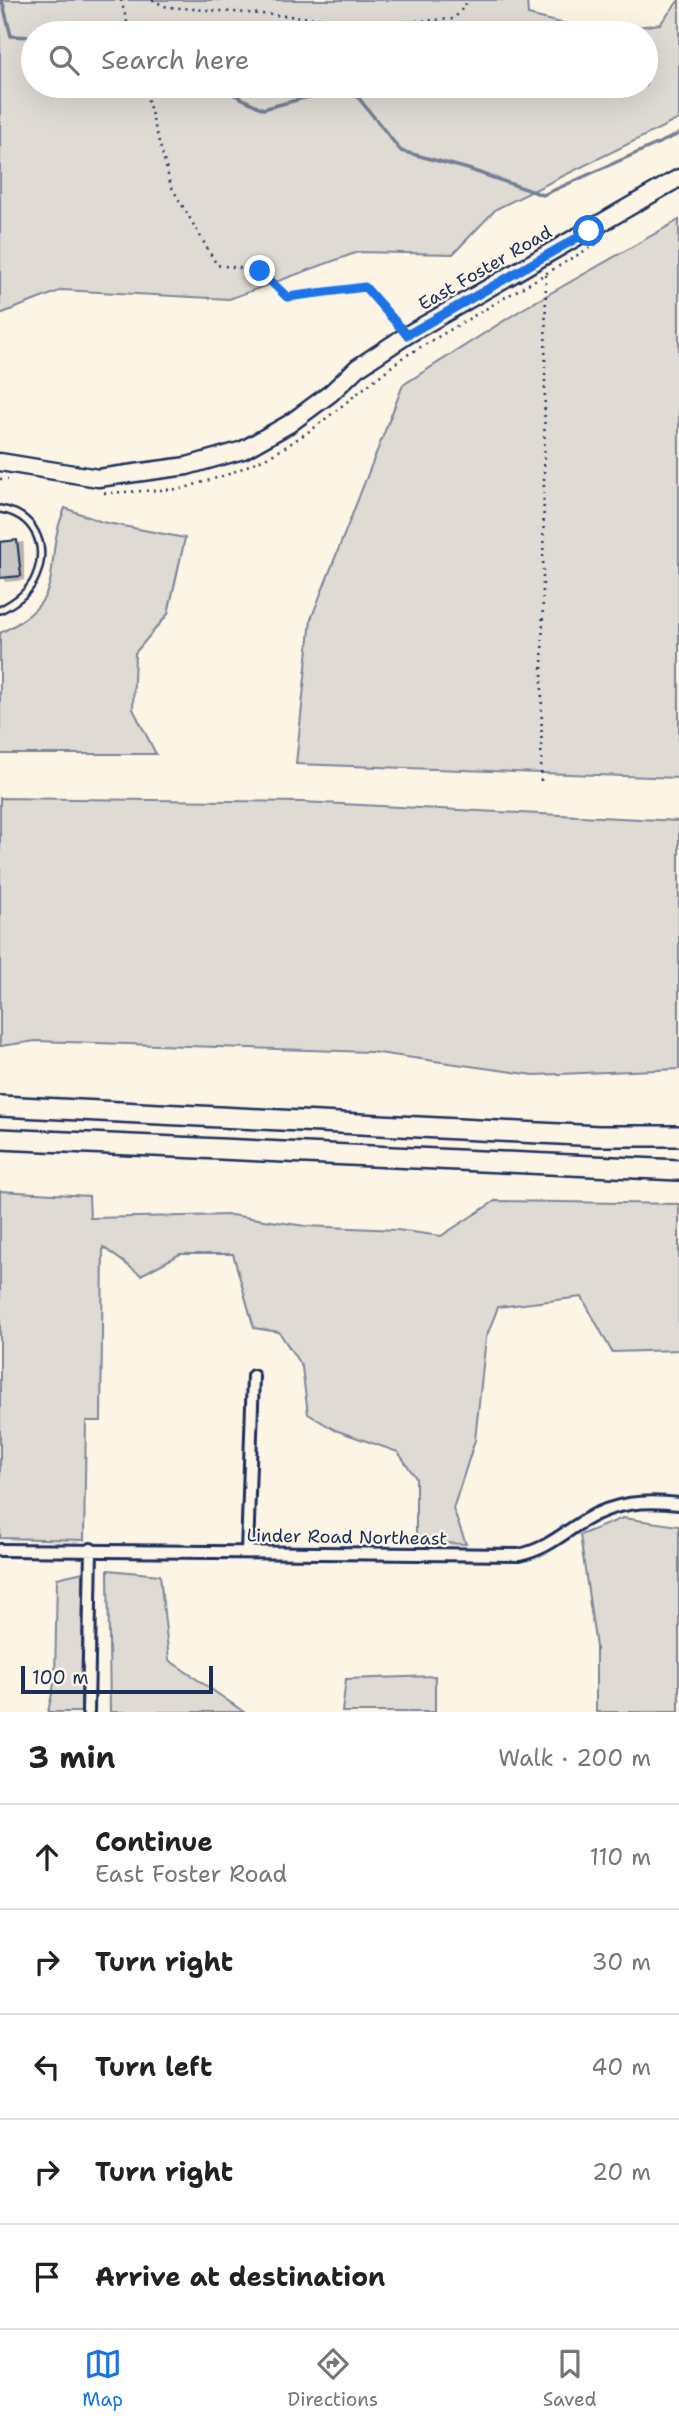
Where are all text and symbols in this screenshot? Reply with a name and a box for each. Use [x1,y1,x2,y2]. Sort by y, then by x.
search box [21,21,658,98]
icon: search [45,41,83,79]
text: Search here [101,42,250,77]
route start [573,215,604,246]
street label: East Foster Road [414,220,556,316]
route end [244,255,275,286]
street label: Linder Road Northeast [246,1523,448,1551]
scale bar [21,1663,214,1695]
text: 100 m [32,1665,89,1690]
text: 3 min [28,1737,115,1778]
text: Walk · 200 m [498,1743,651,1773]
text: Continue [95,1824,213,1859]
icon: ahead [28,1838,66,1876]
text: 110 m [589,1842,651,1872]
text: East Foster Road [95,1859,287,1889]
icon: right [28,1943,66,1981]
text: Turn right [95,1944,233,1979]
text: 30 m [592,1947,651,1977]
icon: left [28,2048,66,2086]
text: Turn left [95,2049,212,2084]
text: 40 m [591,2052,651,2082]
icon: right [28,2153,66,2191]
text: Turn right [95,2154,233,2189]
text: 20 m [592,2157,651,2187]
icon: arrive [28,2258,66,2296]
text: Arrive at destination [95,2259,385,2294]
tab: Map [82,2345,123,2412]
tab: Directions [288,2345,378,2412]
tab: Saved [543,2345,597,2412]

